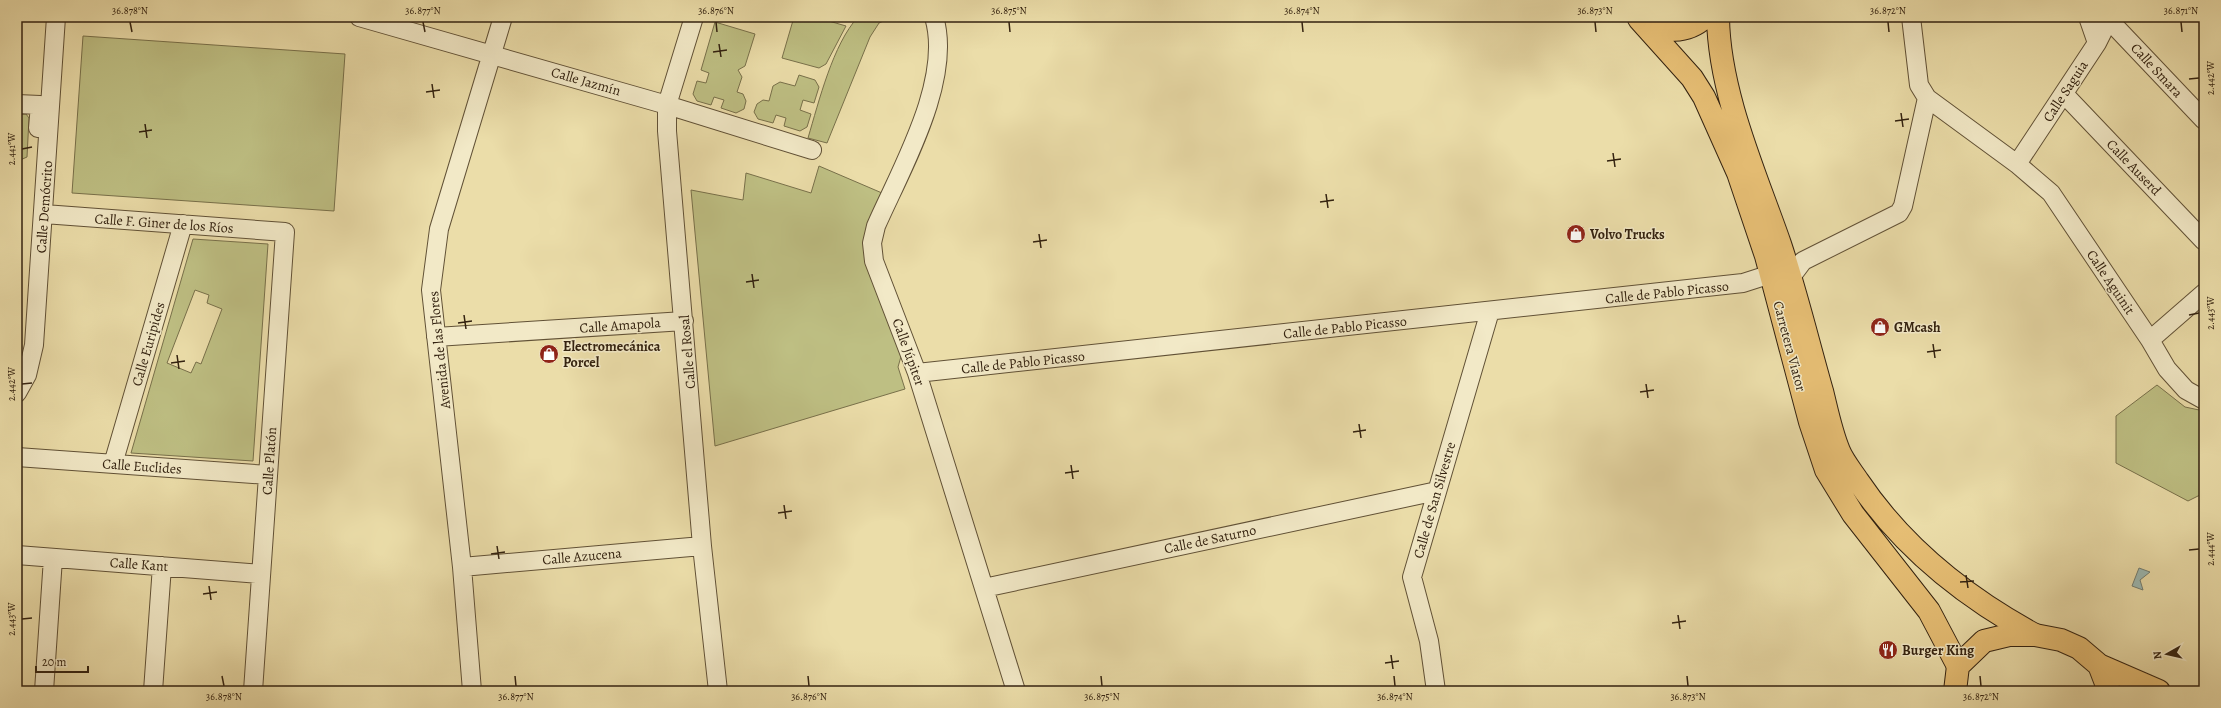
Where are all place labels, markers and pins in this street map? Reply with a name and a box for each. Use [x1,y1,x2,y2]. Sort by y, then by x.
shop icon: Volvo Trucks [1565,223,1587,245]
place label: Volvo Trucks [1589,225,1665,244]
shop icon: GMcash [1869,316,1891,338]
place label: GMcash [1894,318,1941,337]
place label: Electromecánica Porcel [563,337,661,372]
shop icon: Electromecánica Porcel [538,343,560,365]
restaurant icon: Burger King [1877,639,1899,661]
place label: Burger King [1902,641,1975,660]

